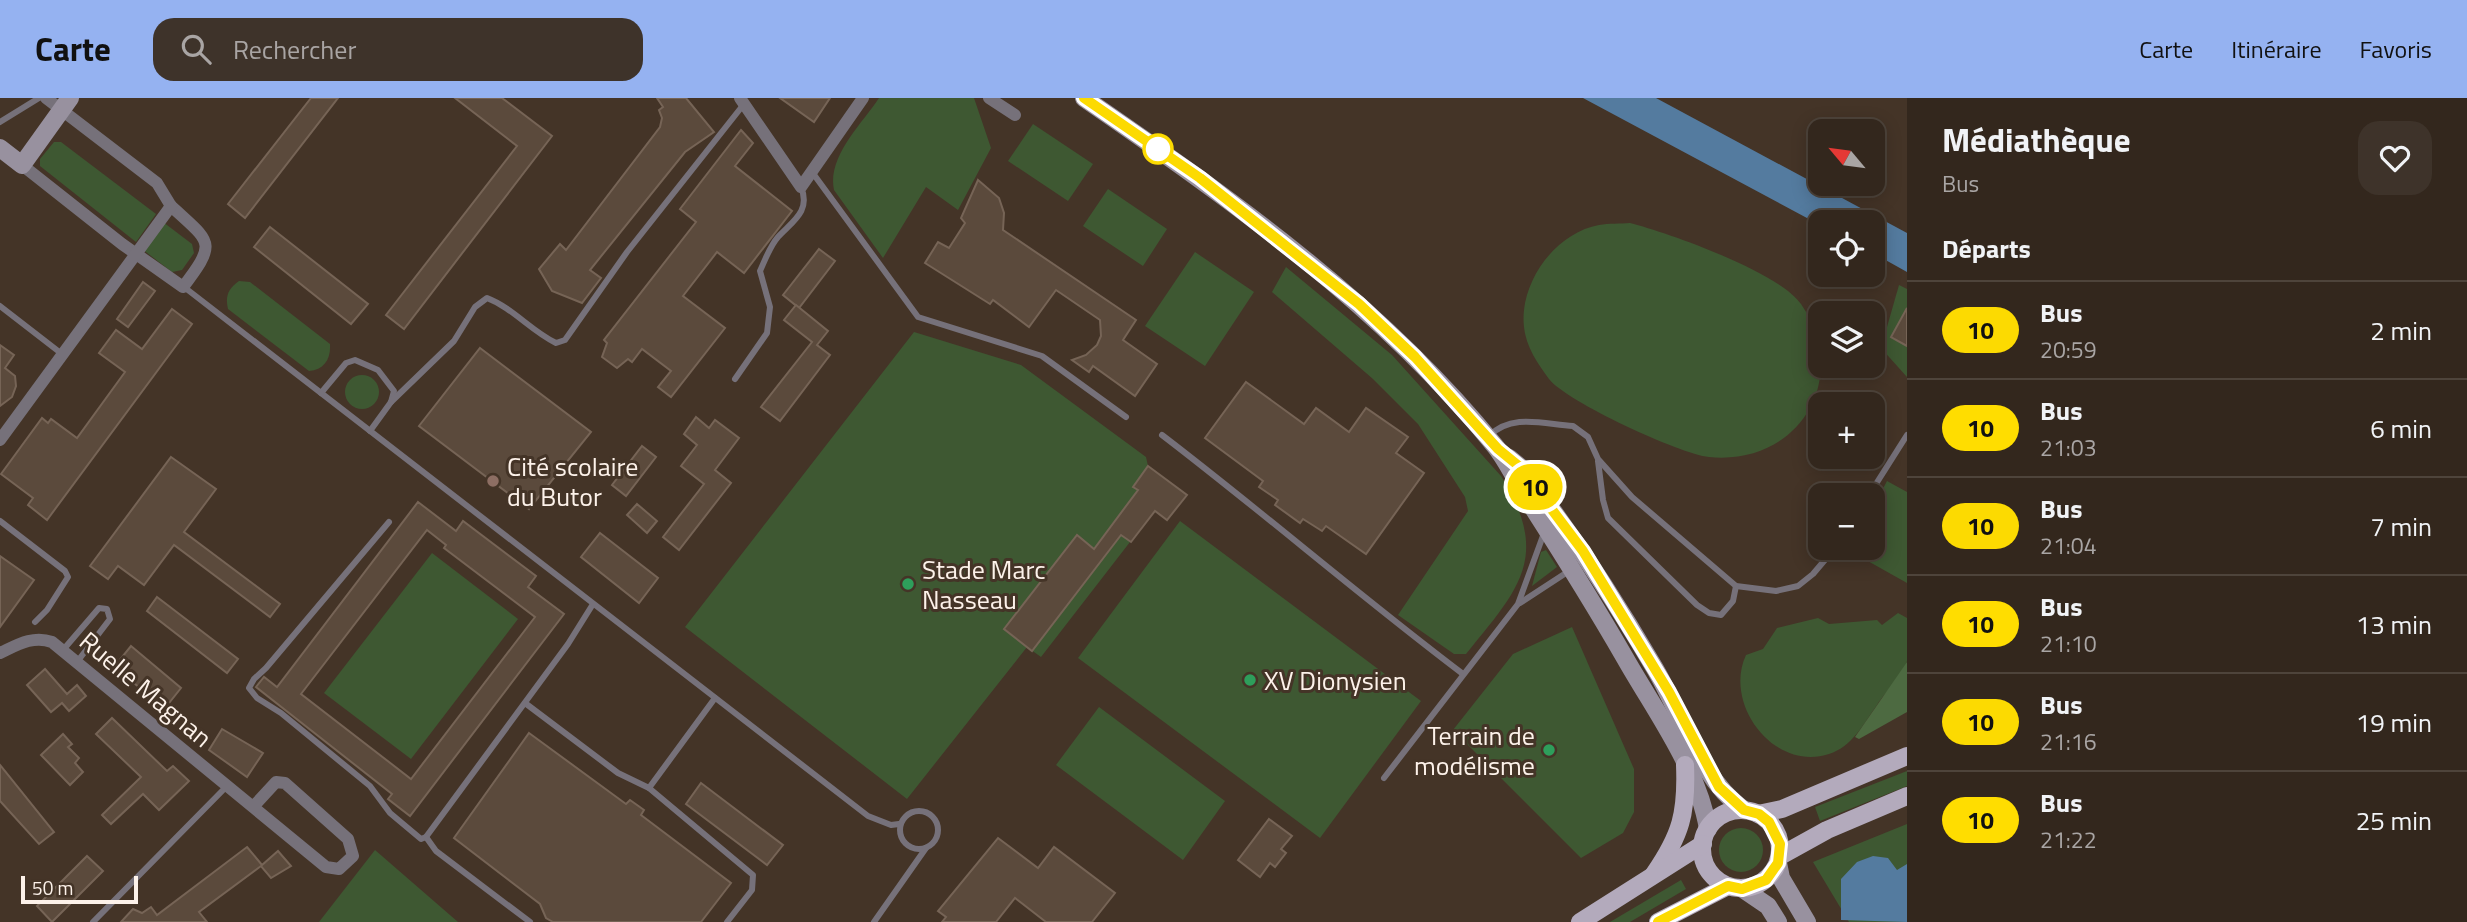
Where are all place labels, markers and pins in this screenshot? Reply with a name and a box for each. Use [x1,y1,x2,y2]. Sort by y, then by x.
unlabelled marker [1143,134,1173,164]
place label: Cité scolaire du Butor [507,447,638,516]
marker: Cité scolaire du Butor [485,473,501,489]
place label: Stade Marc Nasseau [922,550,1046,619]
marker: Stade Marc Nasseau [900,576,916,592]
place label: XV Dionysien [1264,661,1407,700]
marker: XV Dionysien [1242,672,1258,688]
place label: Terrain de modélisme [1414,716,1535,785]
marker: Terrain de modélisme [1541,742,1557,758]

